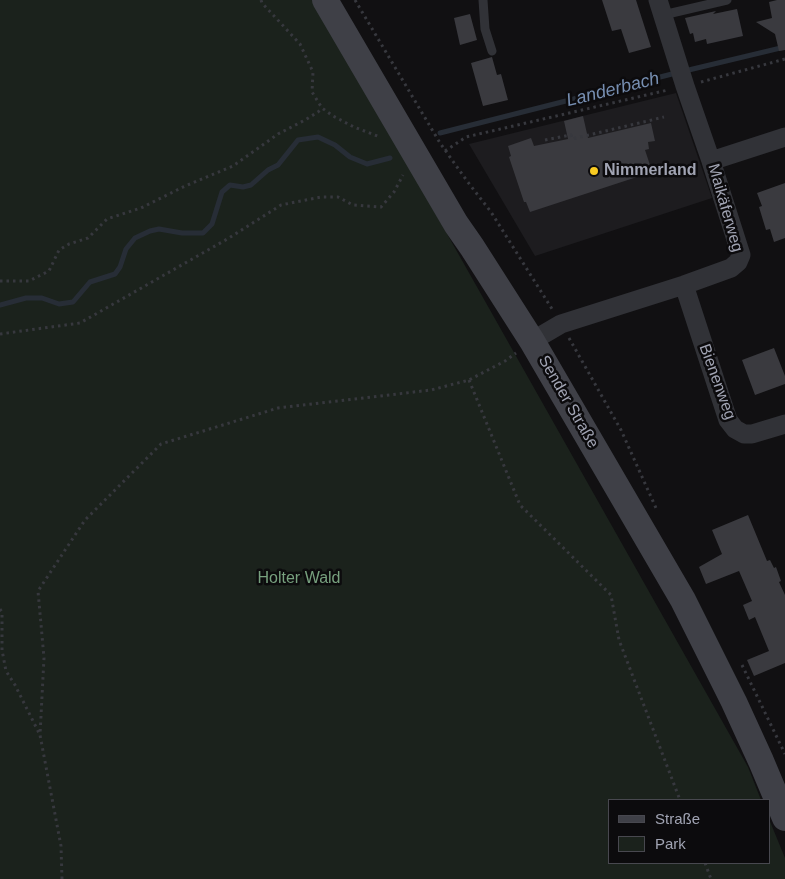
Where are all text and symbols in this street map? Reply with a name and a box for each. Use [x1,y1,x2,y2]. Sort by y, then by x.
water label: Landerbach [564,68,662,112]
place label: Nimmerland [604,161,696,181]
street label: Maikäferweg [703,162,747,254]
marker: Nimmerland [588,165,600,177]
street label: Bienenweg [694,342,740,422]
street label: Sender Straße [534,352,602,452]
park label: Holter Wald [258,569,340,589]
legend [608,799,770,864]
text: Straße [655,810,700,827]
text: Park [655,835,686,852]

